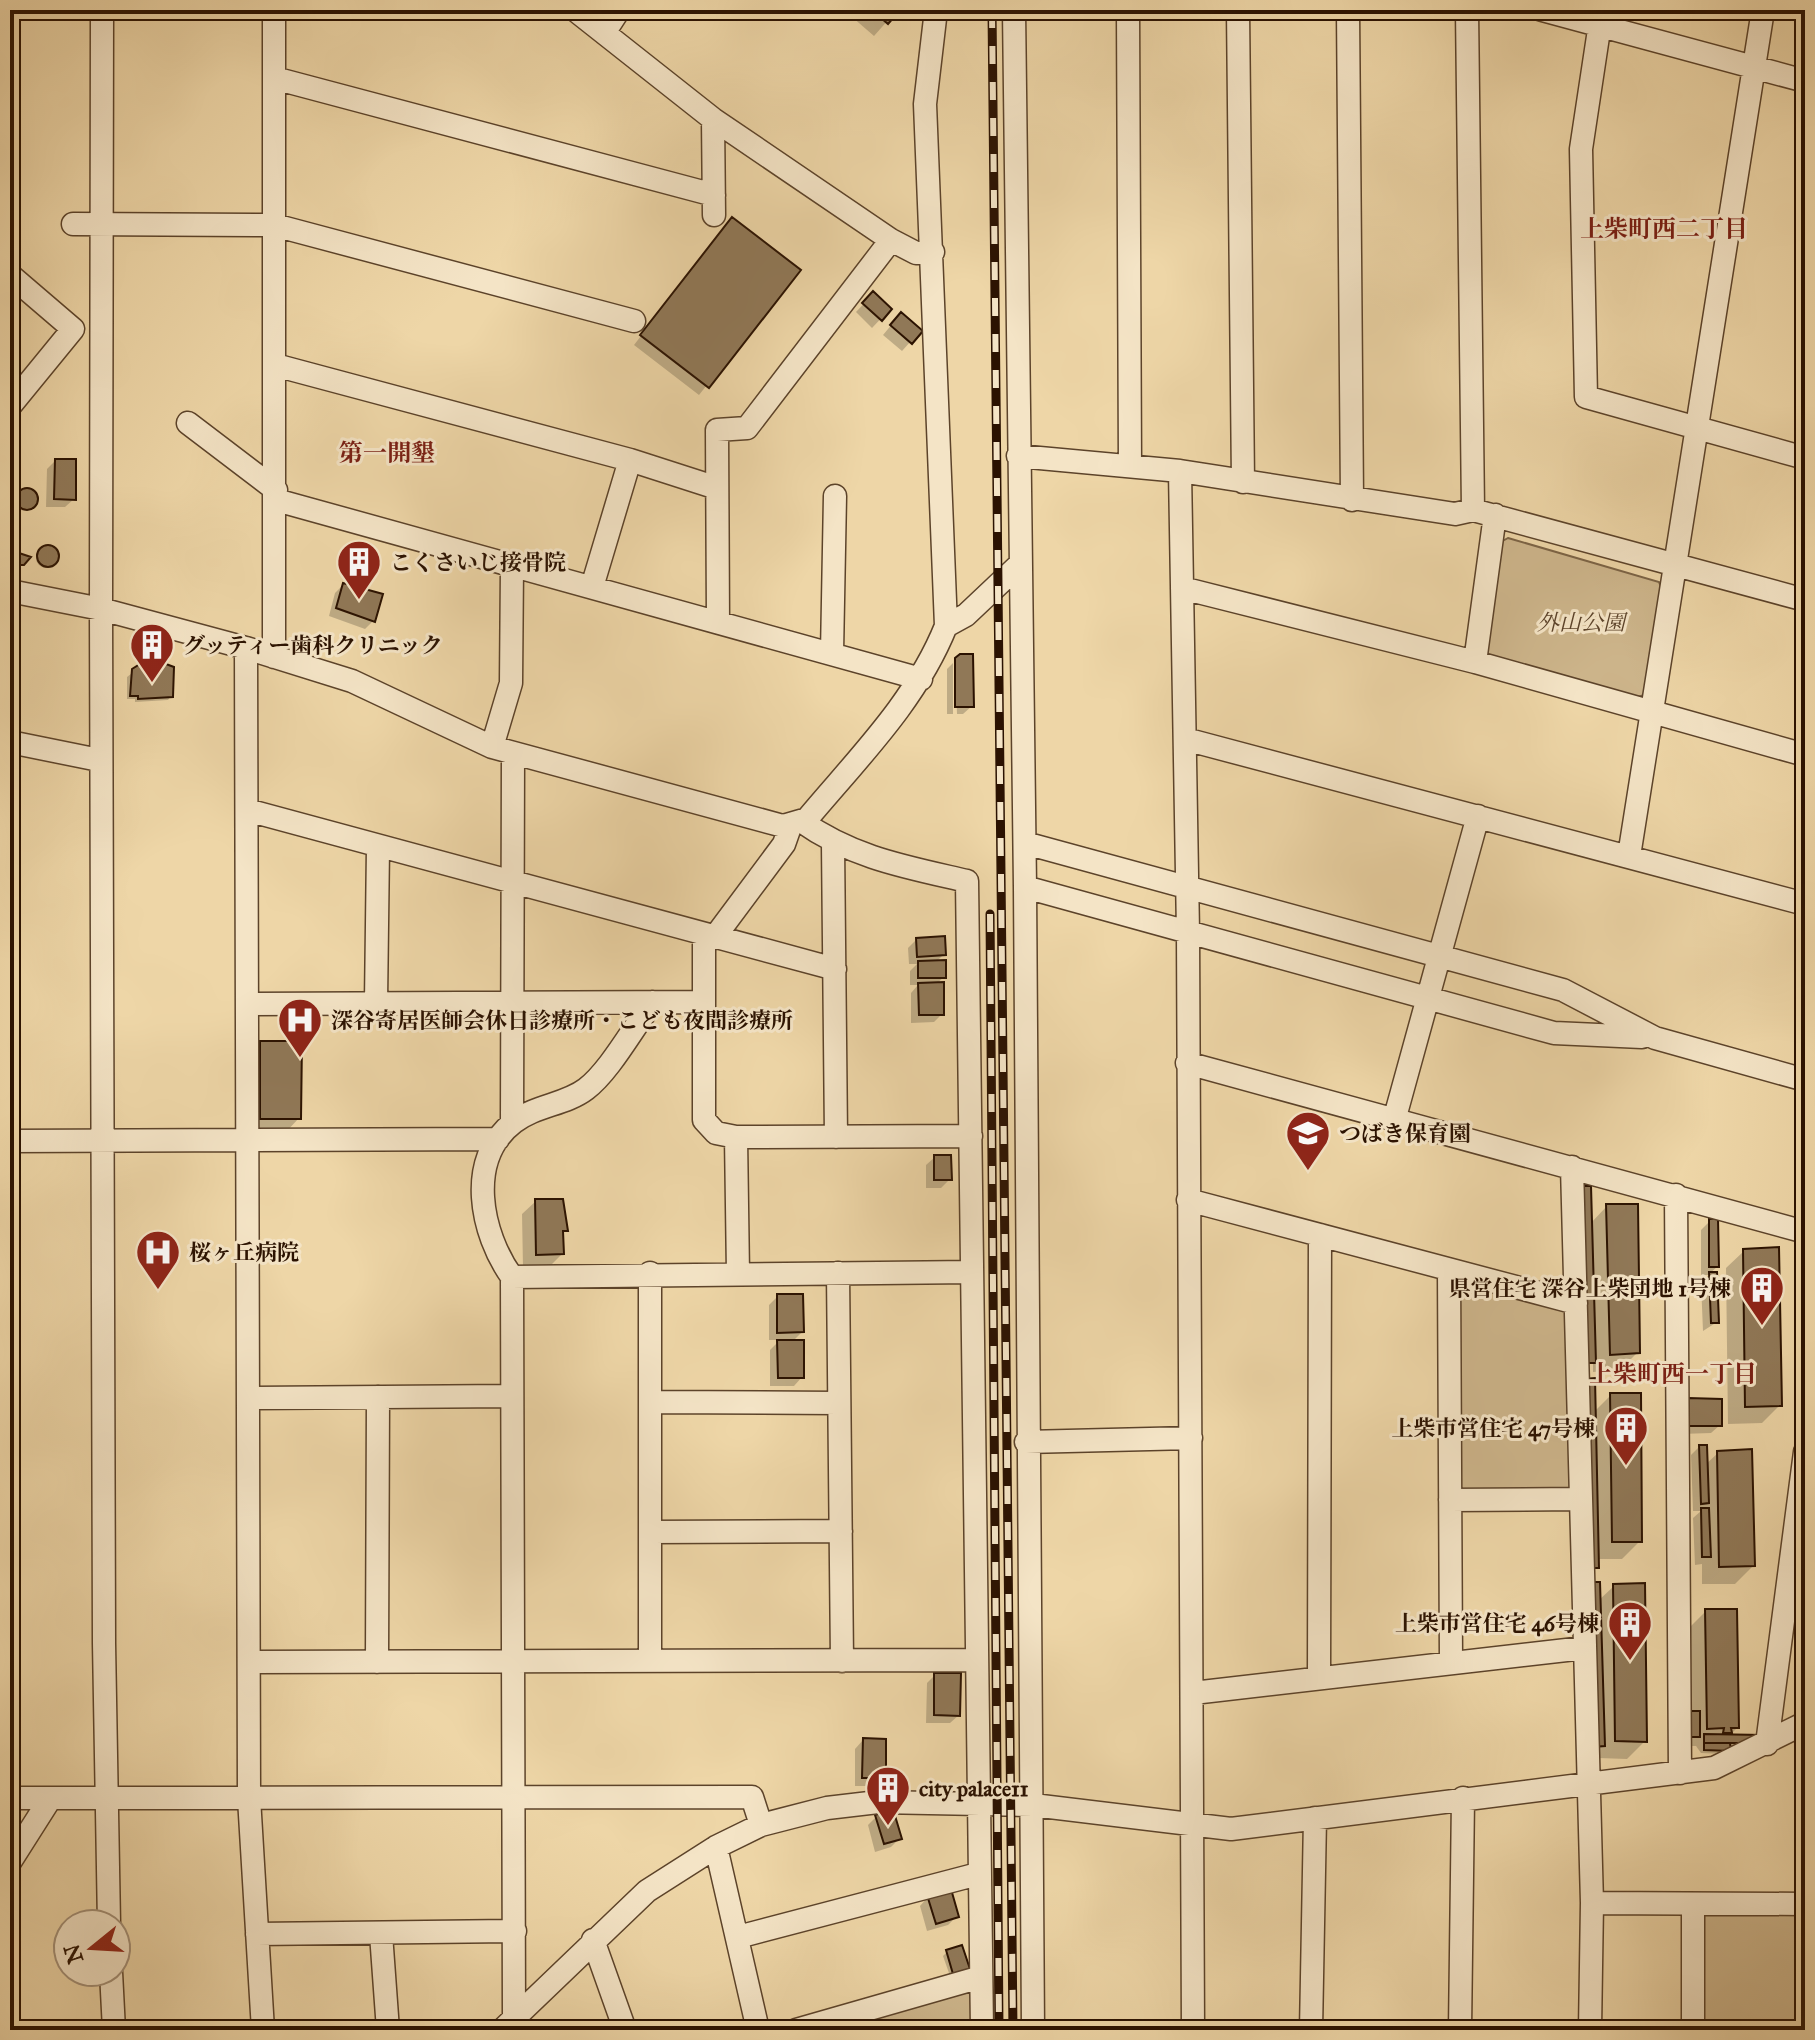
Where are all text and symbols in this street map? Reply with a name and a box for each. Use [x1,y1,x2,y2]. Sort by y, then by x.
district label: 上柴町西二丁目 [1580,214,1748,244]
district label: 第一開墾 [339,438,435,468]
building icon: こくさいじ接骨院 [335,538,383,601]
place label: こくさいじ接骨院 [390,549,566,576]
park label: 外山公園 [1537,609,1628,636]
building icon: グッティー歯科クリニック [128,621,176,684]
place label: グッティー歯科クリニック [183,632,443,659]
hospital icon: 深谷寄居医師会休日診療所・こども夜間診療所 [276,996,324,1059]
place label: 深谷寄居医師会休日診療所・こども夜間診療所 [331,1007,793,1034]
school or university icon: つばき保育園 [1284,1109,1332,1172]
place label: つばき保育園 [1339,1120,1471,1147]
hospital icon: 桜ヶ丘病院 [134,1228,182,1291]
place label: 桜ヶ丘病院 [189,1239,299,1266]
building icon: 県営住宅 深谷上柴団地 1号棟 [1738,1264,1786,1327]
place label: 県営住宅 深谷上柴団地 1号棟 [1449,1275,1731,1302]
district label: 上柴町西一丁目 [1589,1359,1757,1389]
building icon: 上柴市営住宅 47号棟 [1602,1404,1650,1467]
place label: 上柴市営住宅 47号棟 [1391,1415,1595,1442]
building icon: 上柴市営住宅 46号棟 [1606,1599,1654,1662]
place label: 上柴市営住宅 46号棟 [1395,1610,1599,1637]
building icon: city palace11 [864,1764,912,1827]
place label: city palace11 [919,1775,1029,1802]
north arrow [52,1908,132,1988]
text: N [58,1941,89,1967]

